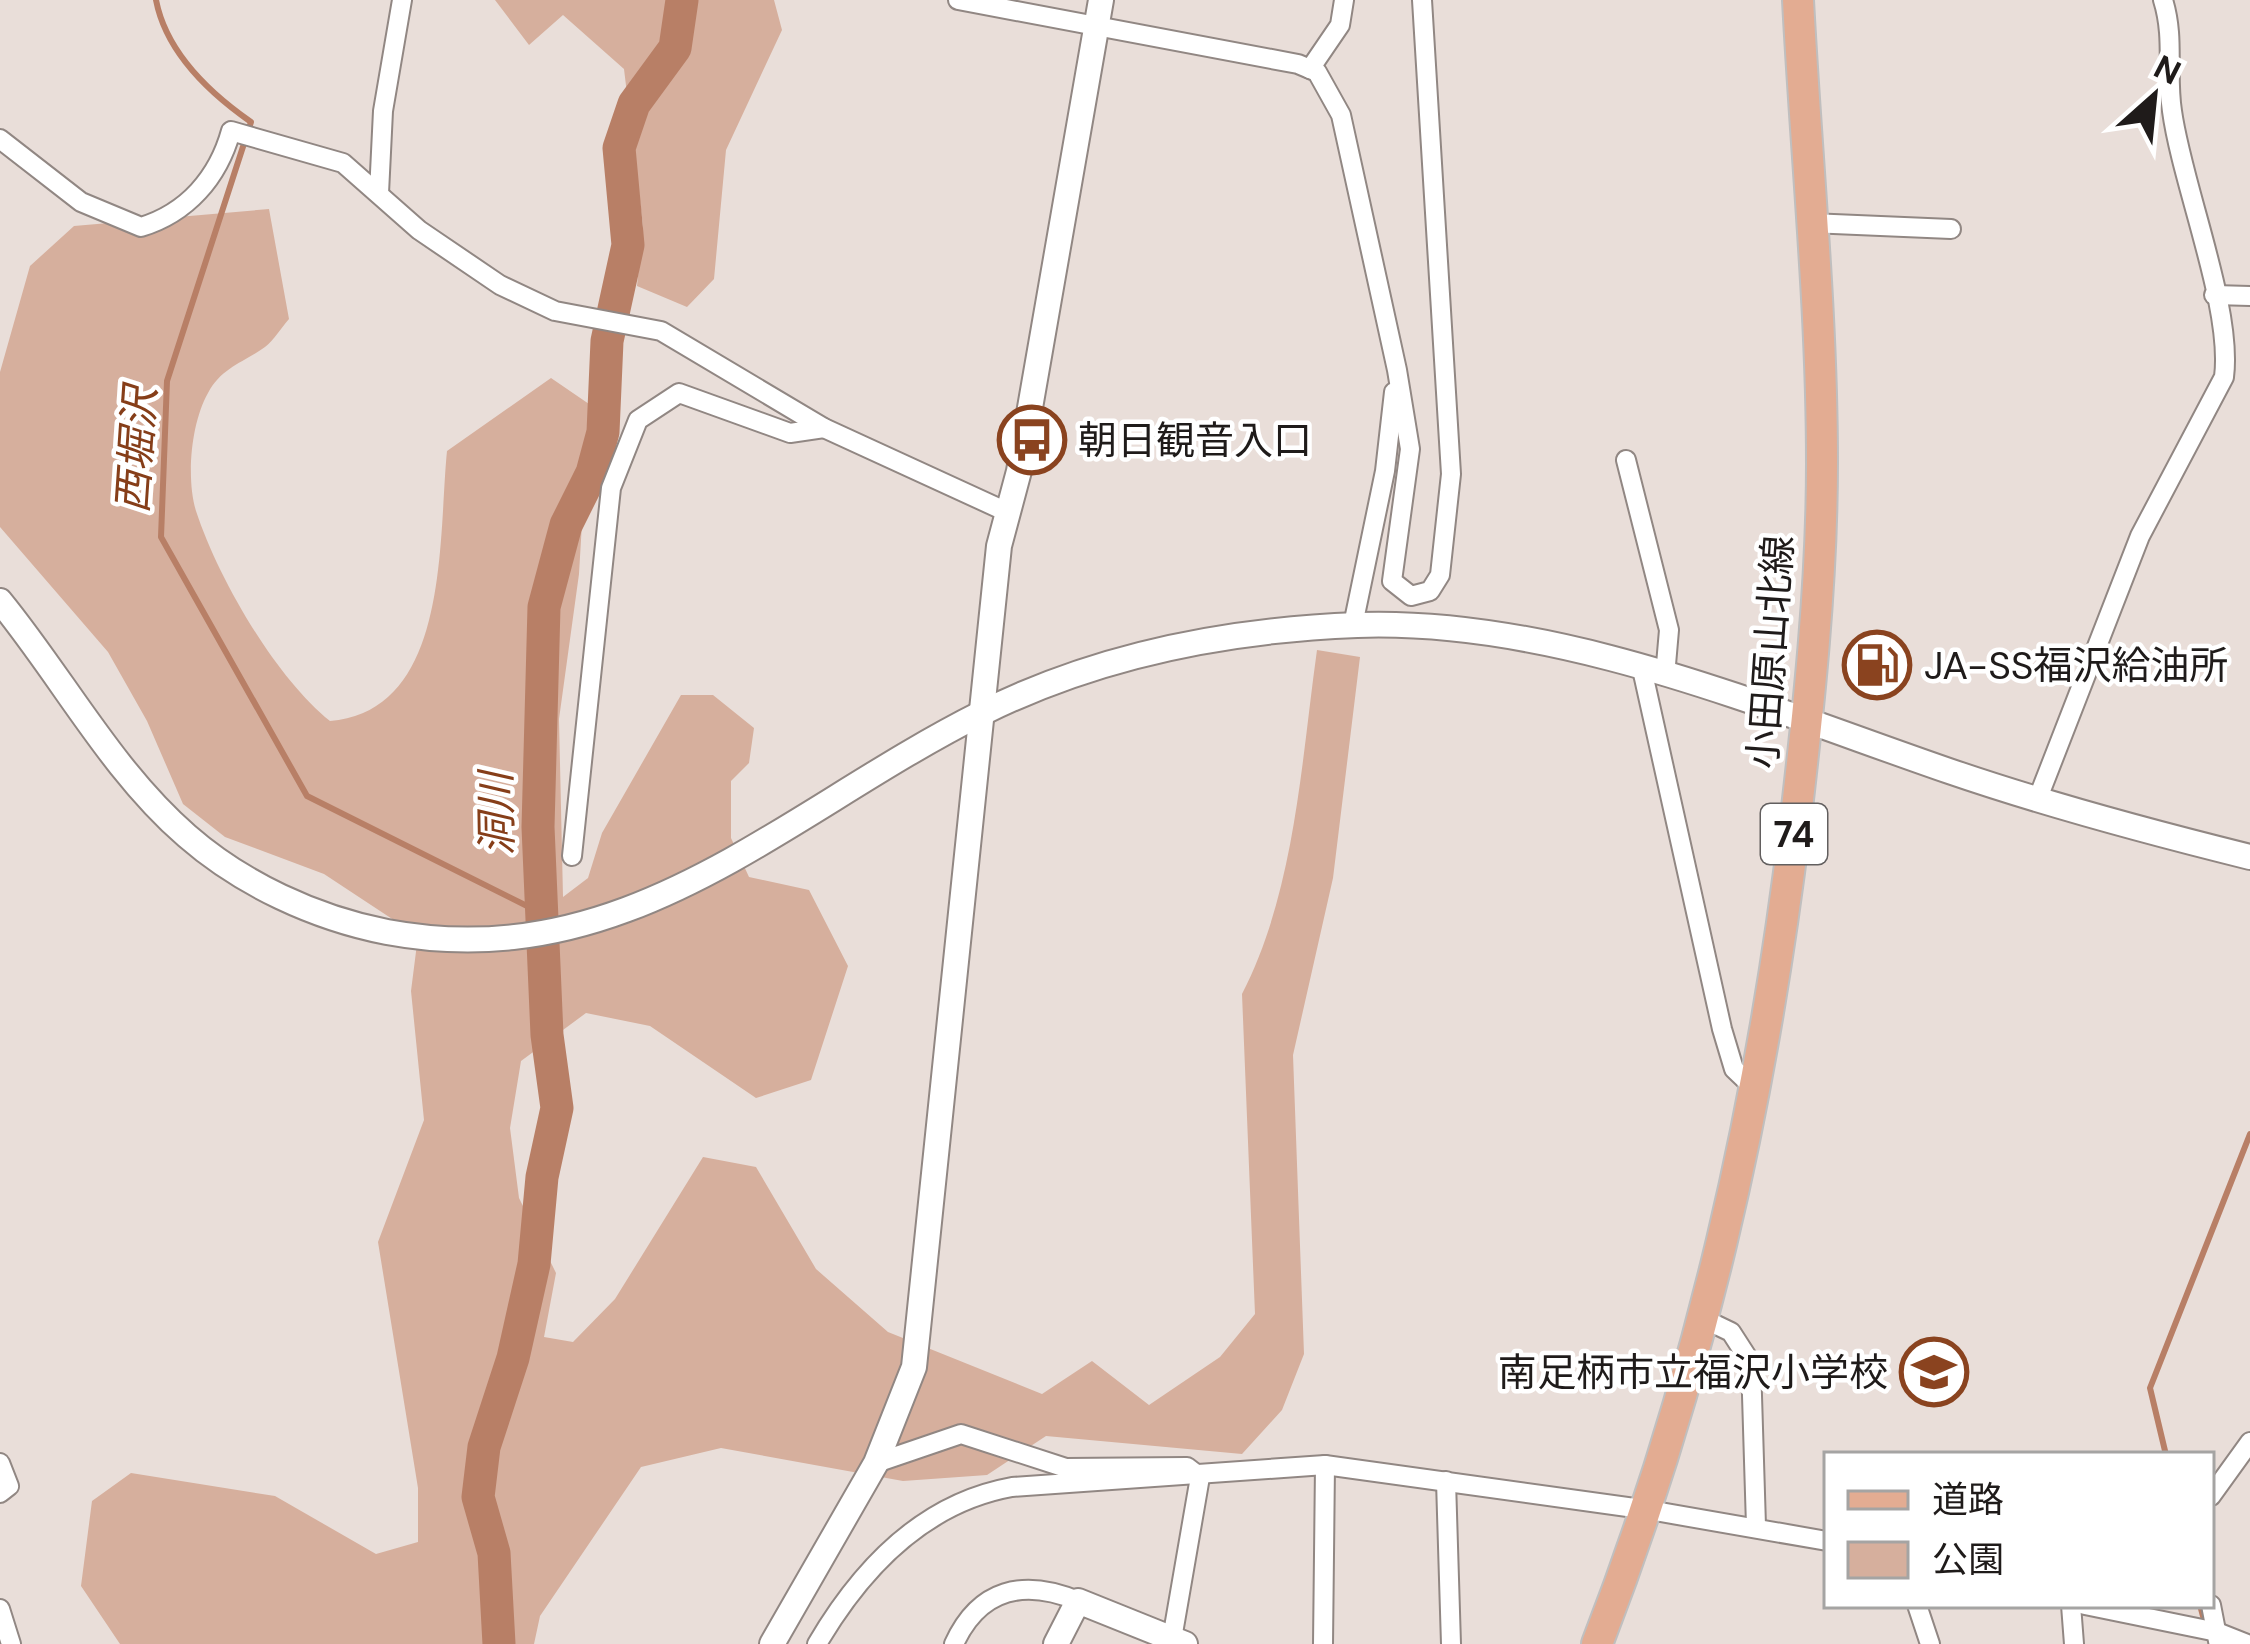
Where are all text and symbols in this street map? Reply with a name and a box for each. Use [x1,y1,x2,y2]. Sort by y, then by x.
north arrow [2094,36,2214,156]
text: N [2147,45,2188,94]
water label: 西堀沢 [105,380,169,515]
bus stop icon: 朝日観音入口 [997,405,1067,475]
place label: 朝日観音入口 [1078,415,1312,466]
street label: 小田原山北線 [1737,534,1804,771]
fuel station icon: JA-SS福沢給油所 [1842,630,1912,700]
place label: JA-SS福沢給油所 [1924,640,2228,691]
water label: 洞川 [468,768,525,856]
road number: 74 [1761,804,1827,864]
school or university icon: 南足柄市立福沢小学校 [1899,1337,1969,1407]
place label: 南足柄市立福沢小学校 [1498,1347,1888,1398]
legend [1824,1452,2214,1608]
text: 道路 [1932,1476,2004,1523]
text: 公園 [1932,1536,2004,1583]

